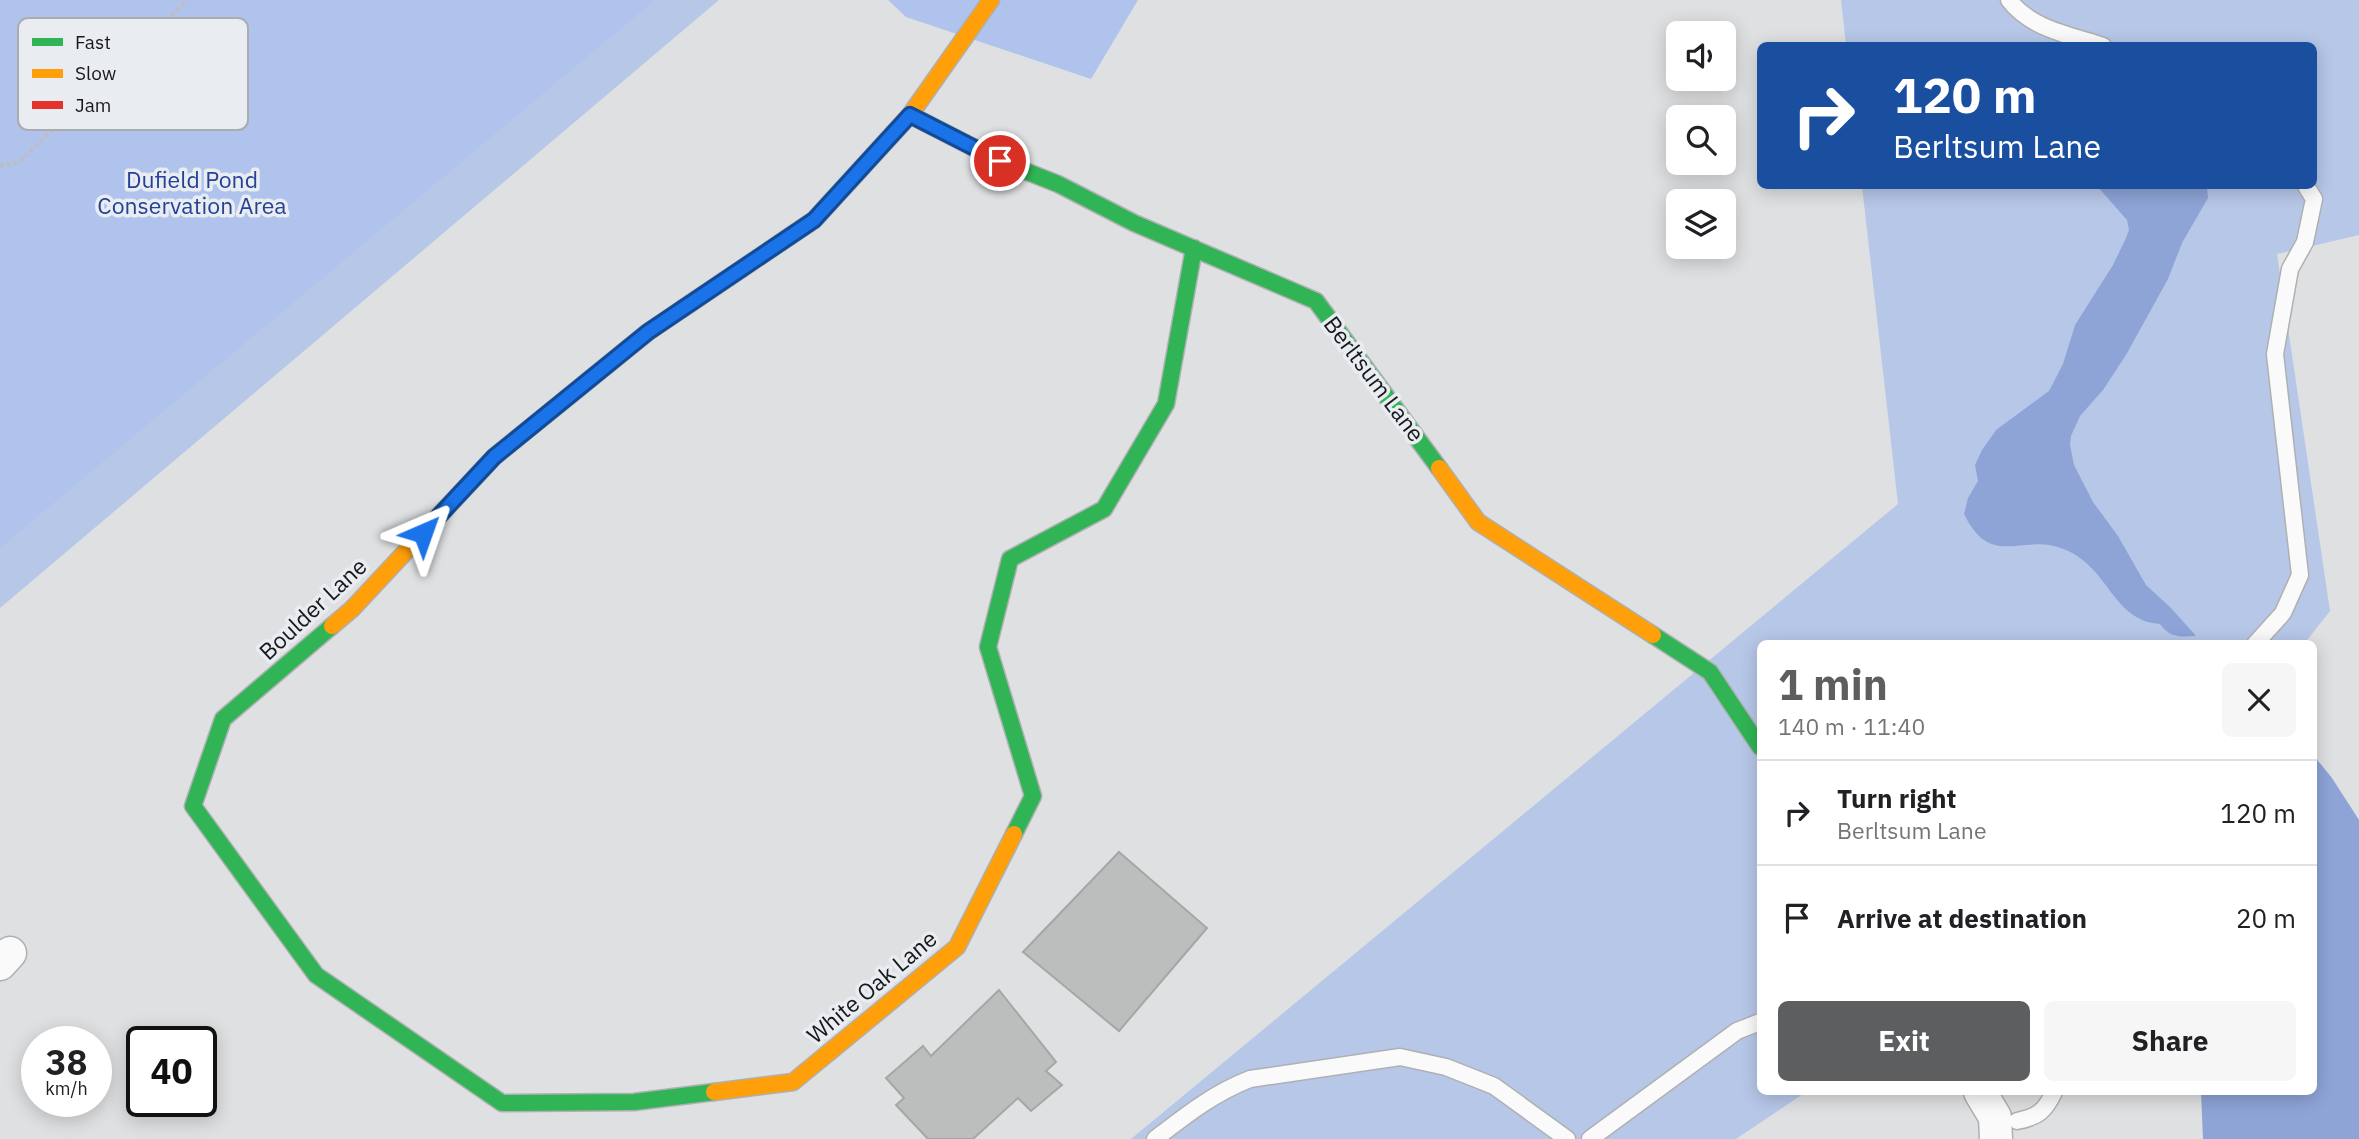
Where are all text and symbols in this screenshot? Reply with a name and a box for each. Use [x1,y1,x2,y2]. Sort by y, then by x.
legend [18,18,248,130]
map controls [1666,21,1736,259]
button: sound [1666,21,1736,91]
text: Fast [75,30,111,54]
text: Slow [75,61,116,85]
text: 120 m [1893,63,2037,126]
icon: right [1778,70,1869,161]
text: Jam [75,93,111,117]
button: search [1666,105,1736,175]
text: Berltsum Lane [1893,125,2101,167]
pin [970,131,1030,191]
icon: arrive [981,142,1019,180]
park label: Dufield Pond Conservation Area [97,164,287,220]
button: layers [1666,189,1736,259]
street label: Berltsum Lane [1318,310,1432,447]
position arrow [386,496,460,570]
street label: Boulder Lane [252,551,372,666]
text: 1 min [1778,657,1888,712]
button: close [2222,663,2296,737]
text: 140 m · 11:40 [1778,711,1925,741]
text: Turn right [1837,781,1956,815]
icon: right [1778,794,1816,832]
text: 120 m [2220,796,2296,830]
text: Berltsum Lane [1837,815,1987,845]
icon: arrive [1778,899,1816,937]
text: Arrive at destination [1837,901,2087,935]
text: 20 m [2236,901,2296,935]
street label: White Oak Lane [800,923,943,1049]
button: Exit [1778,1001,2030,1081]
button: Share [2044,1001,2296,1081]
speed limit sign: 40 [126,1026,217,1117]
text: 38 [45,1039,88,1085]
text: km/h [45,1077,88,1100]

